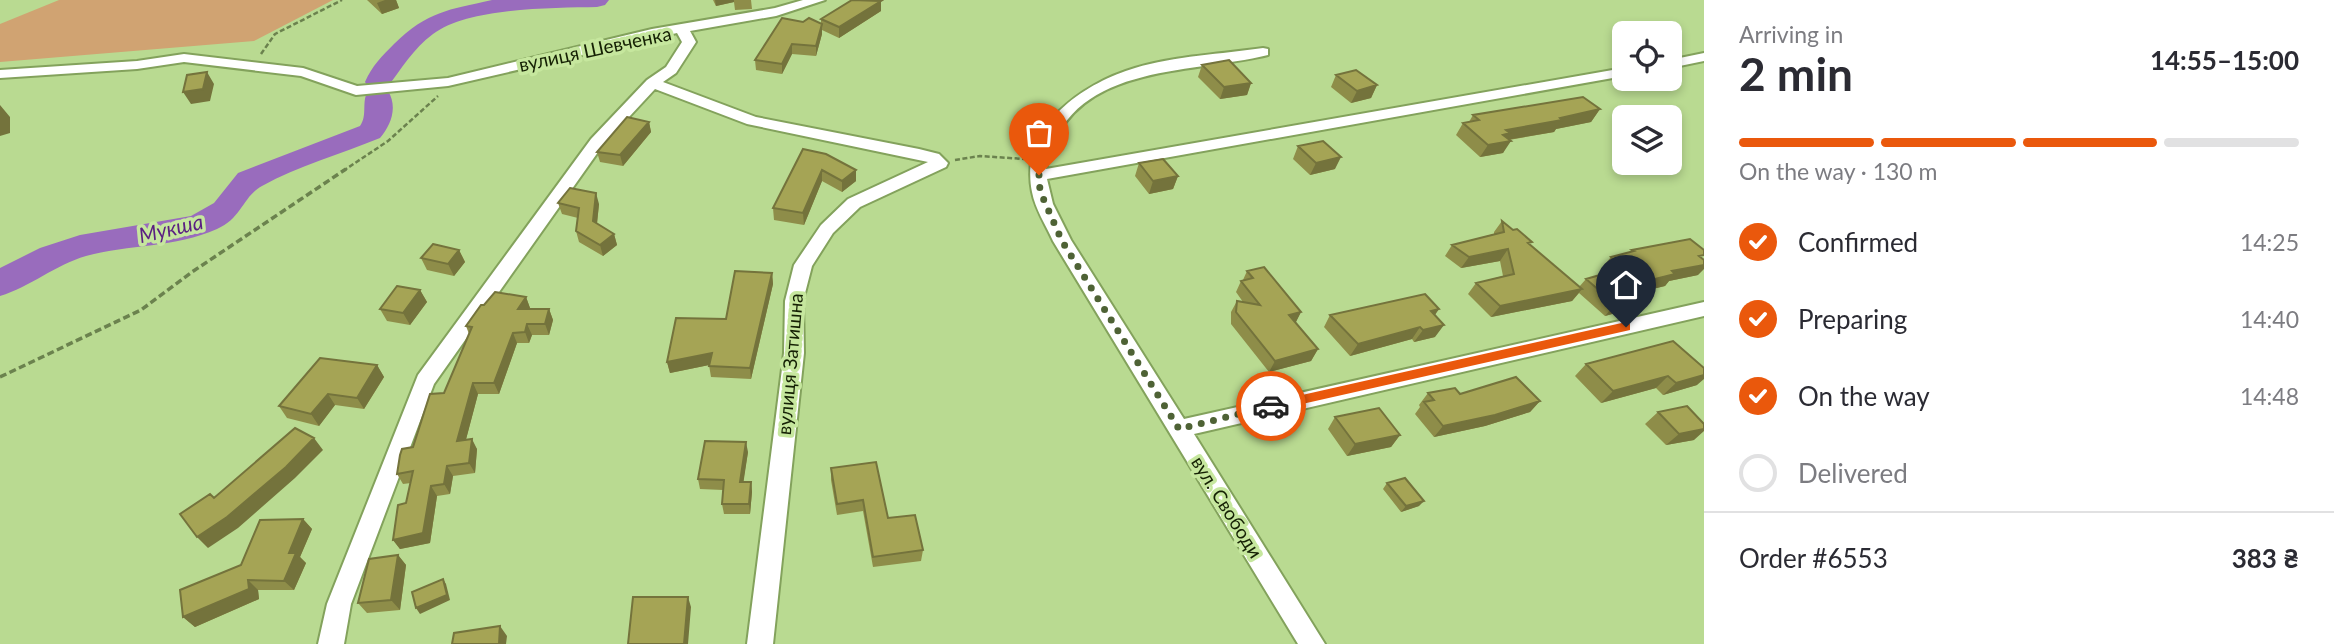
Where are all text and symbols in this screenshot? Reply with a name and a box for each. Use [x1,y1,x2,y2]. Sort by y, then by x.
text: Arriving in [1739,20,1843,48]
street label: вулиця Шевченка [517,21,673,76]
map controls [1612,21,1682,175]
button: locate [1612,21,1682,91]
text: 14:55–15:00 [2150,44,2299,76]
text: 2 min [1739,46,1853,101]
pin [1009,103,1069,175]
button: layers [1612,105,1682,175]
icon: bag [1020,114,1058,152]
text: On the way · 130 m [1739,157,1938,185]
water label: Мукша [136,208,205,247]
icon: check [1739,223,1777,261]
text: Confirmed [1798,226,1918,258]
text: 14:25 [2240,228,2299,256]
pin [1596,255,1656,327]
icon: home [1607,266,1645,304]
street label: вулиця Затишна [772,292,807,436]
icon: check [1739,300,1777,338]
text: Preparing [1798,303,1907,335]
text: 14:40 [2240,305,2299,333]
courier [1236,371,1306,441]
icon: check [1739,377,1777,415]
text: On the way [1798,380,1930,412]
text: 14:48 [2240,382,2299,410]
icon: car [1252,387,1290,425]
street label: вул. Свободи [1187,452,1268,562]
text: Delivered [1798,457,1908,489]
text: Order #6553 [1739,542,1888,574]
text: 383 ₴ [2232,542,2299,574]

